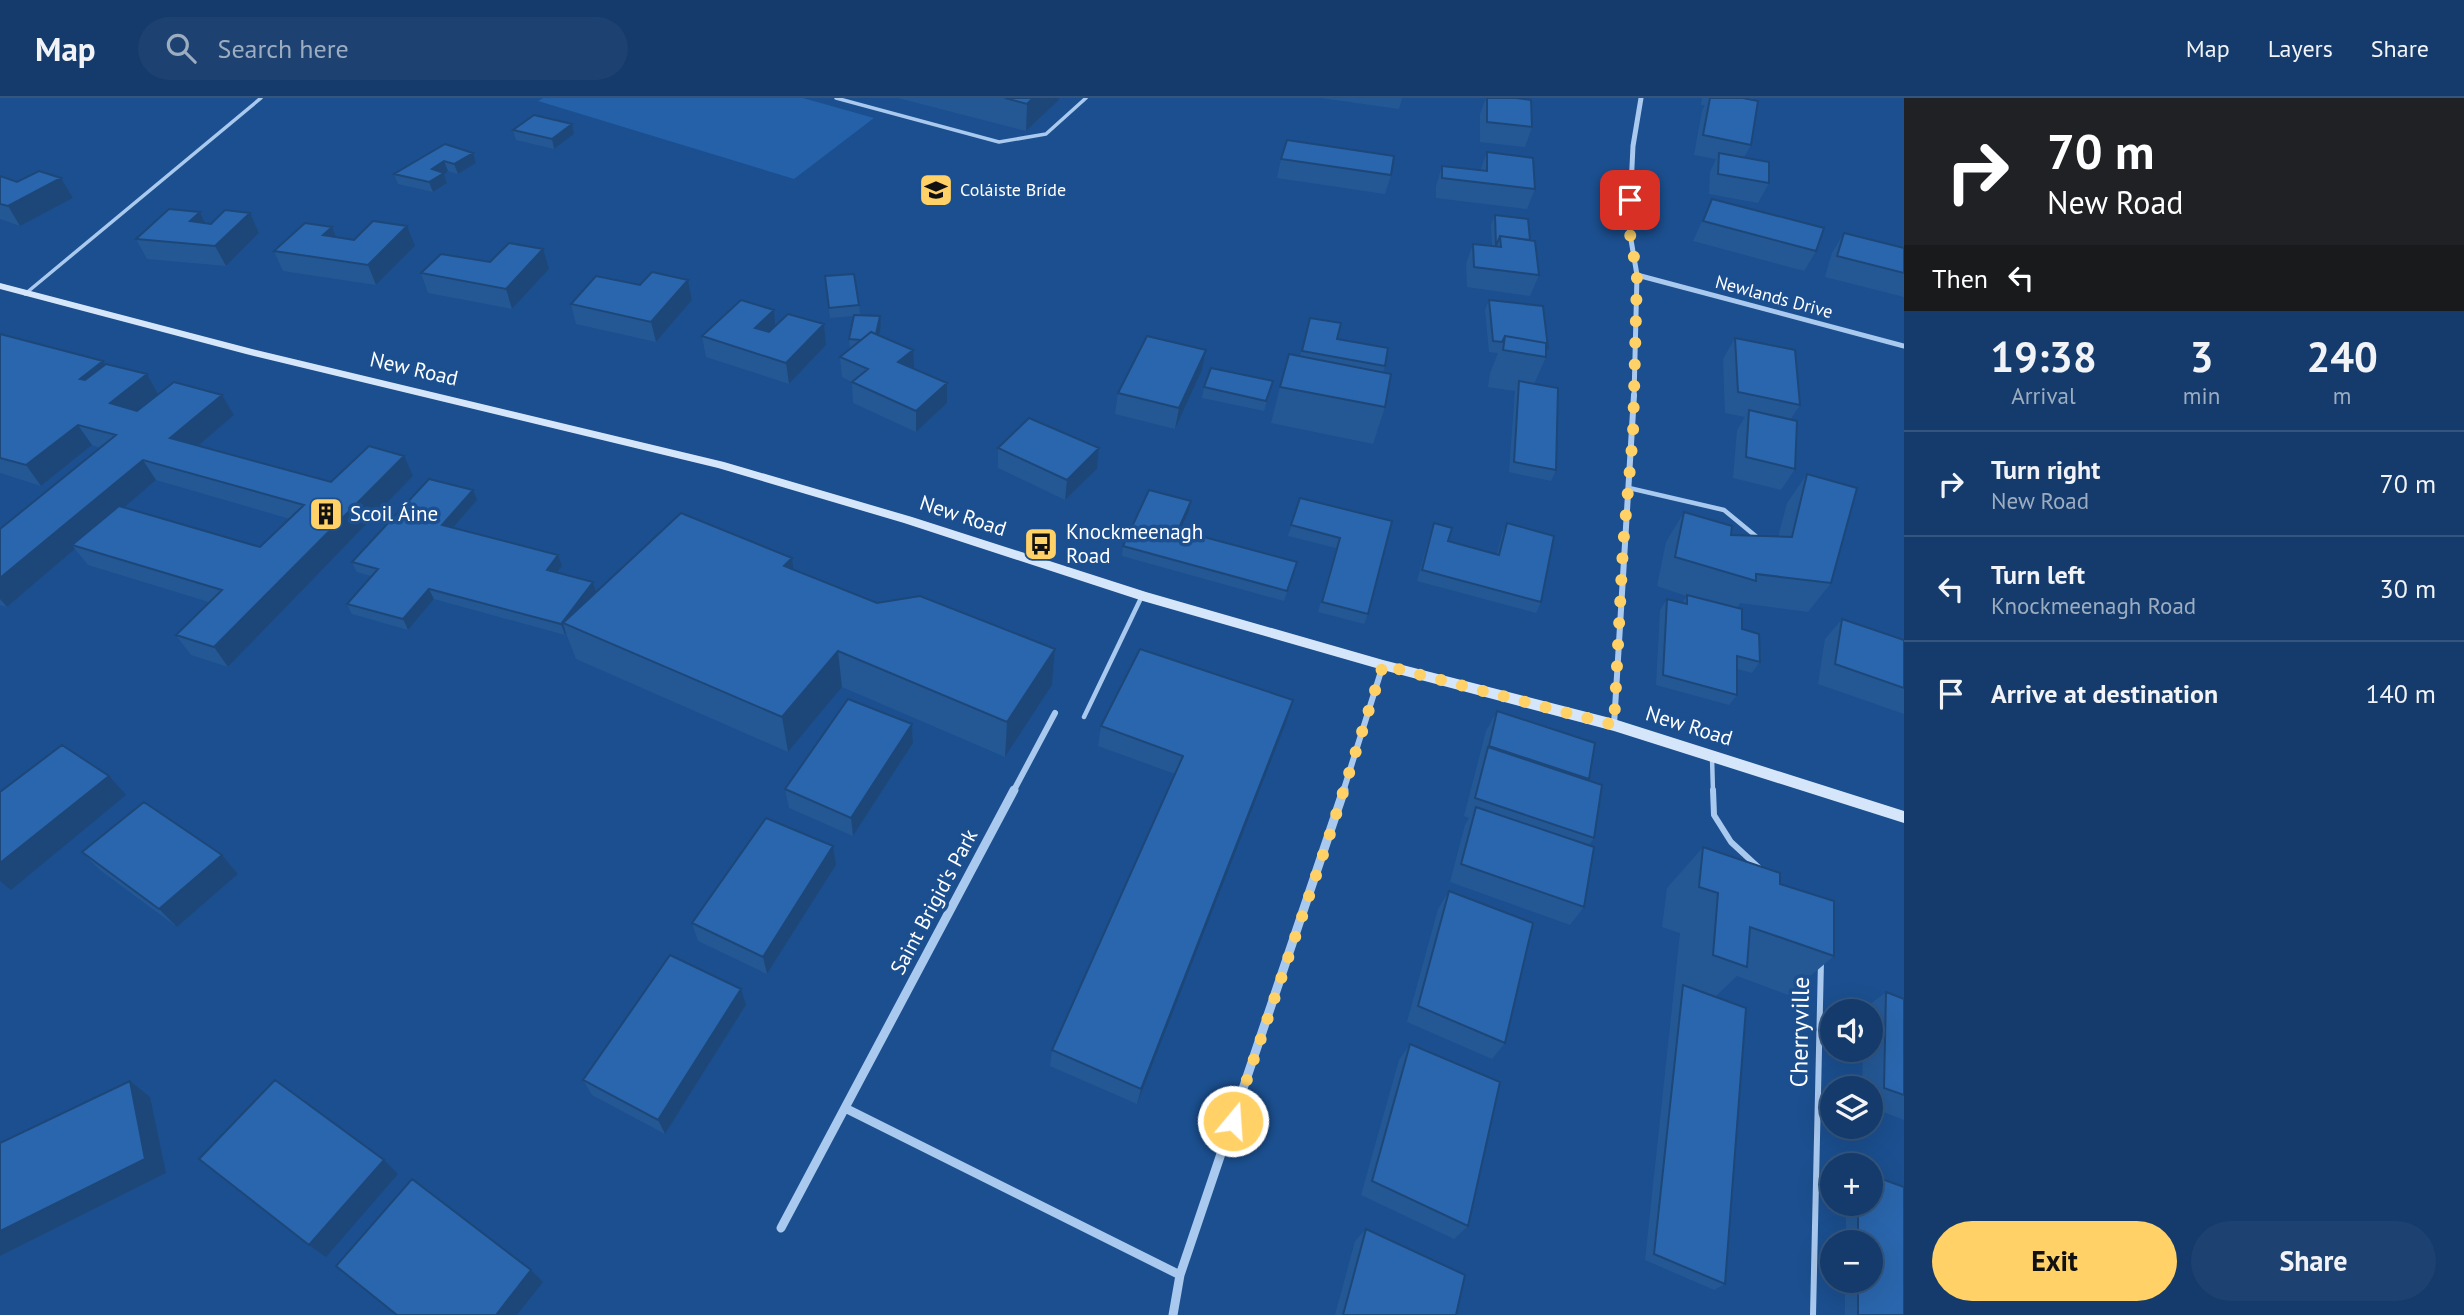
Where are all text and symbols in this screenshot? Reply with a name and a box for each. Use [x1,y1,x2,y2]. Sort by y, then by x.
search box [138,17,628,80]
text: Map [35,27,96,70]
icon: search [162,29,200,67]
text: Search here [218,32,349,65]
text: Map [2186,33,2230,64]
text: Layers [2268,33,2333,64]
text: Share [2371,33,2429,64]
text: 70 m [2047,119,2154,183]
icon: right [1932,126,2023,217]
pin [1600,170,1660,230]
school or university icon: Coláiste Bríde [917,171,955,209]
place label: Coláiste Bríde [960,178,1066,201]
icon: arrive [1611,181,1649,219]
text: New Road [2047,181,2183,223]
icon: left [2002,259,2040,297]
text: Then [1932,262,1988,295]
street label: Newlands Drive [1713,270,1835,323]
text: 19:38 [1990,329,2097,384]
text: 3 [2190,329,2213,384]
text: 240 [2306,329,2378,384]
street label: New Road [367,345,461,392]
text: Arrival [2011,381,2076,410]
text: min [2183,381,2220,410]
text: m [2333,381,2351,410]
text: Turn right [1991,453,2100,486]
icon: right [1932,465,1970,503]
text: 70 m [2380,467,2436,500]
text: New Road [1991,486,2089,515]
street label: New Road [916,489,1010,542]
building icon: Scoil Áine [307,495,345,533]
place label: Scoil Áine [350,500,438,527]
place label: Knockmeenagh Road [1066,518,1203,569]
bus stop icon: Knockmeenagh Road [1022,525,1060,563]
text: Turn left [1991,558,2085,591]
icon: left [1932,570,1970,608]
text: 30 m [2380,572,2436,605]
text: Knockmeenagh Road [1991,591,2196,620]
icon: arrive [1932,675,1970,713]
text: Arrive at destination [1991,677,2218,710]
text: 140 m [2365,677,2436,710]
street label: New Road [1642,700,1736,752]
street label: Saint Brigid's Park [884,824,983,979]
street label: Cherryville [1783,976,1816,1088]
map controls [1820,999,1883,1293]
button: sound [1820,999,1883,1062]
button: layers [1820,1076,1883,1139]
position arrow [1196,1084,1270,1158]
button: + [1820,1153,1883,1216]
button: Exit [1932,1221,2177,1301]
button: Share [2191,1221,2436,1301]
button: − [1820,1230,1883,1293]

